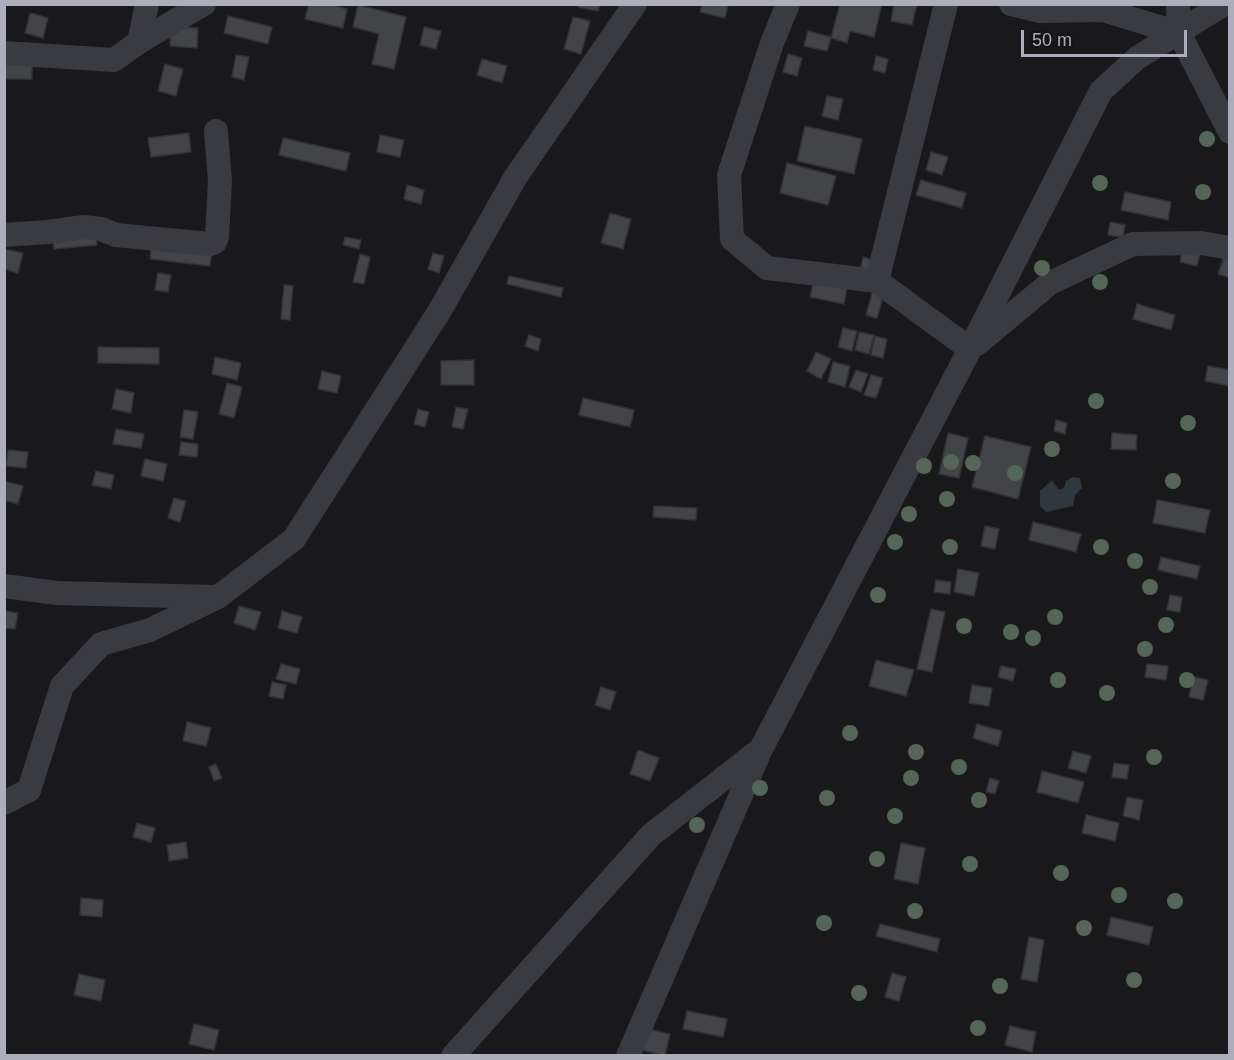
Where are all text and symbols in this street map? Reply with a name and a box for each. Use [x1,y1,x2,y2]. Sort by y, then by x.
scale bar [1024,18,1190,56]
text: 50 m [1032,30,1072,50]

